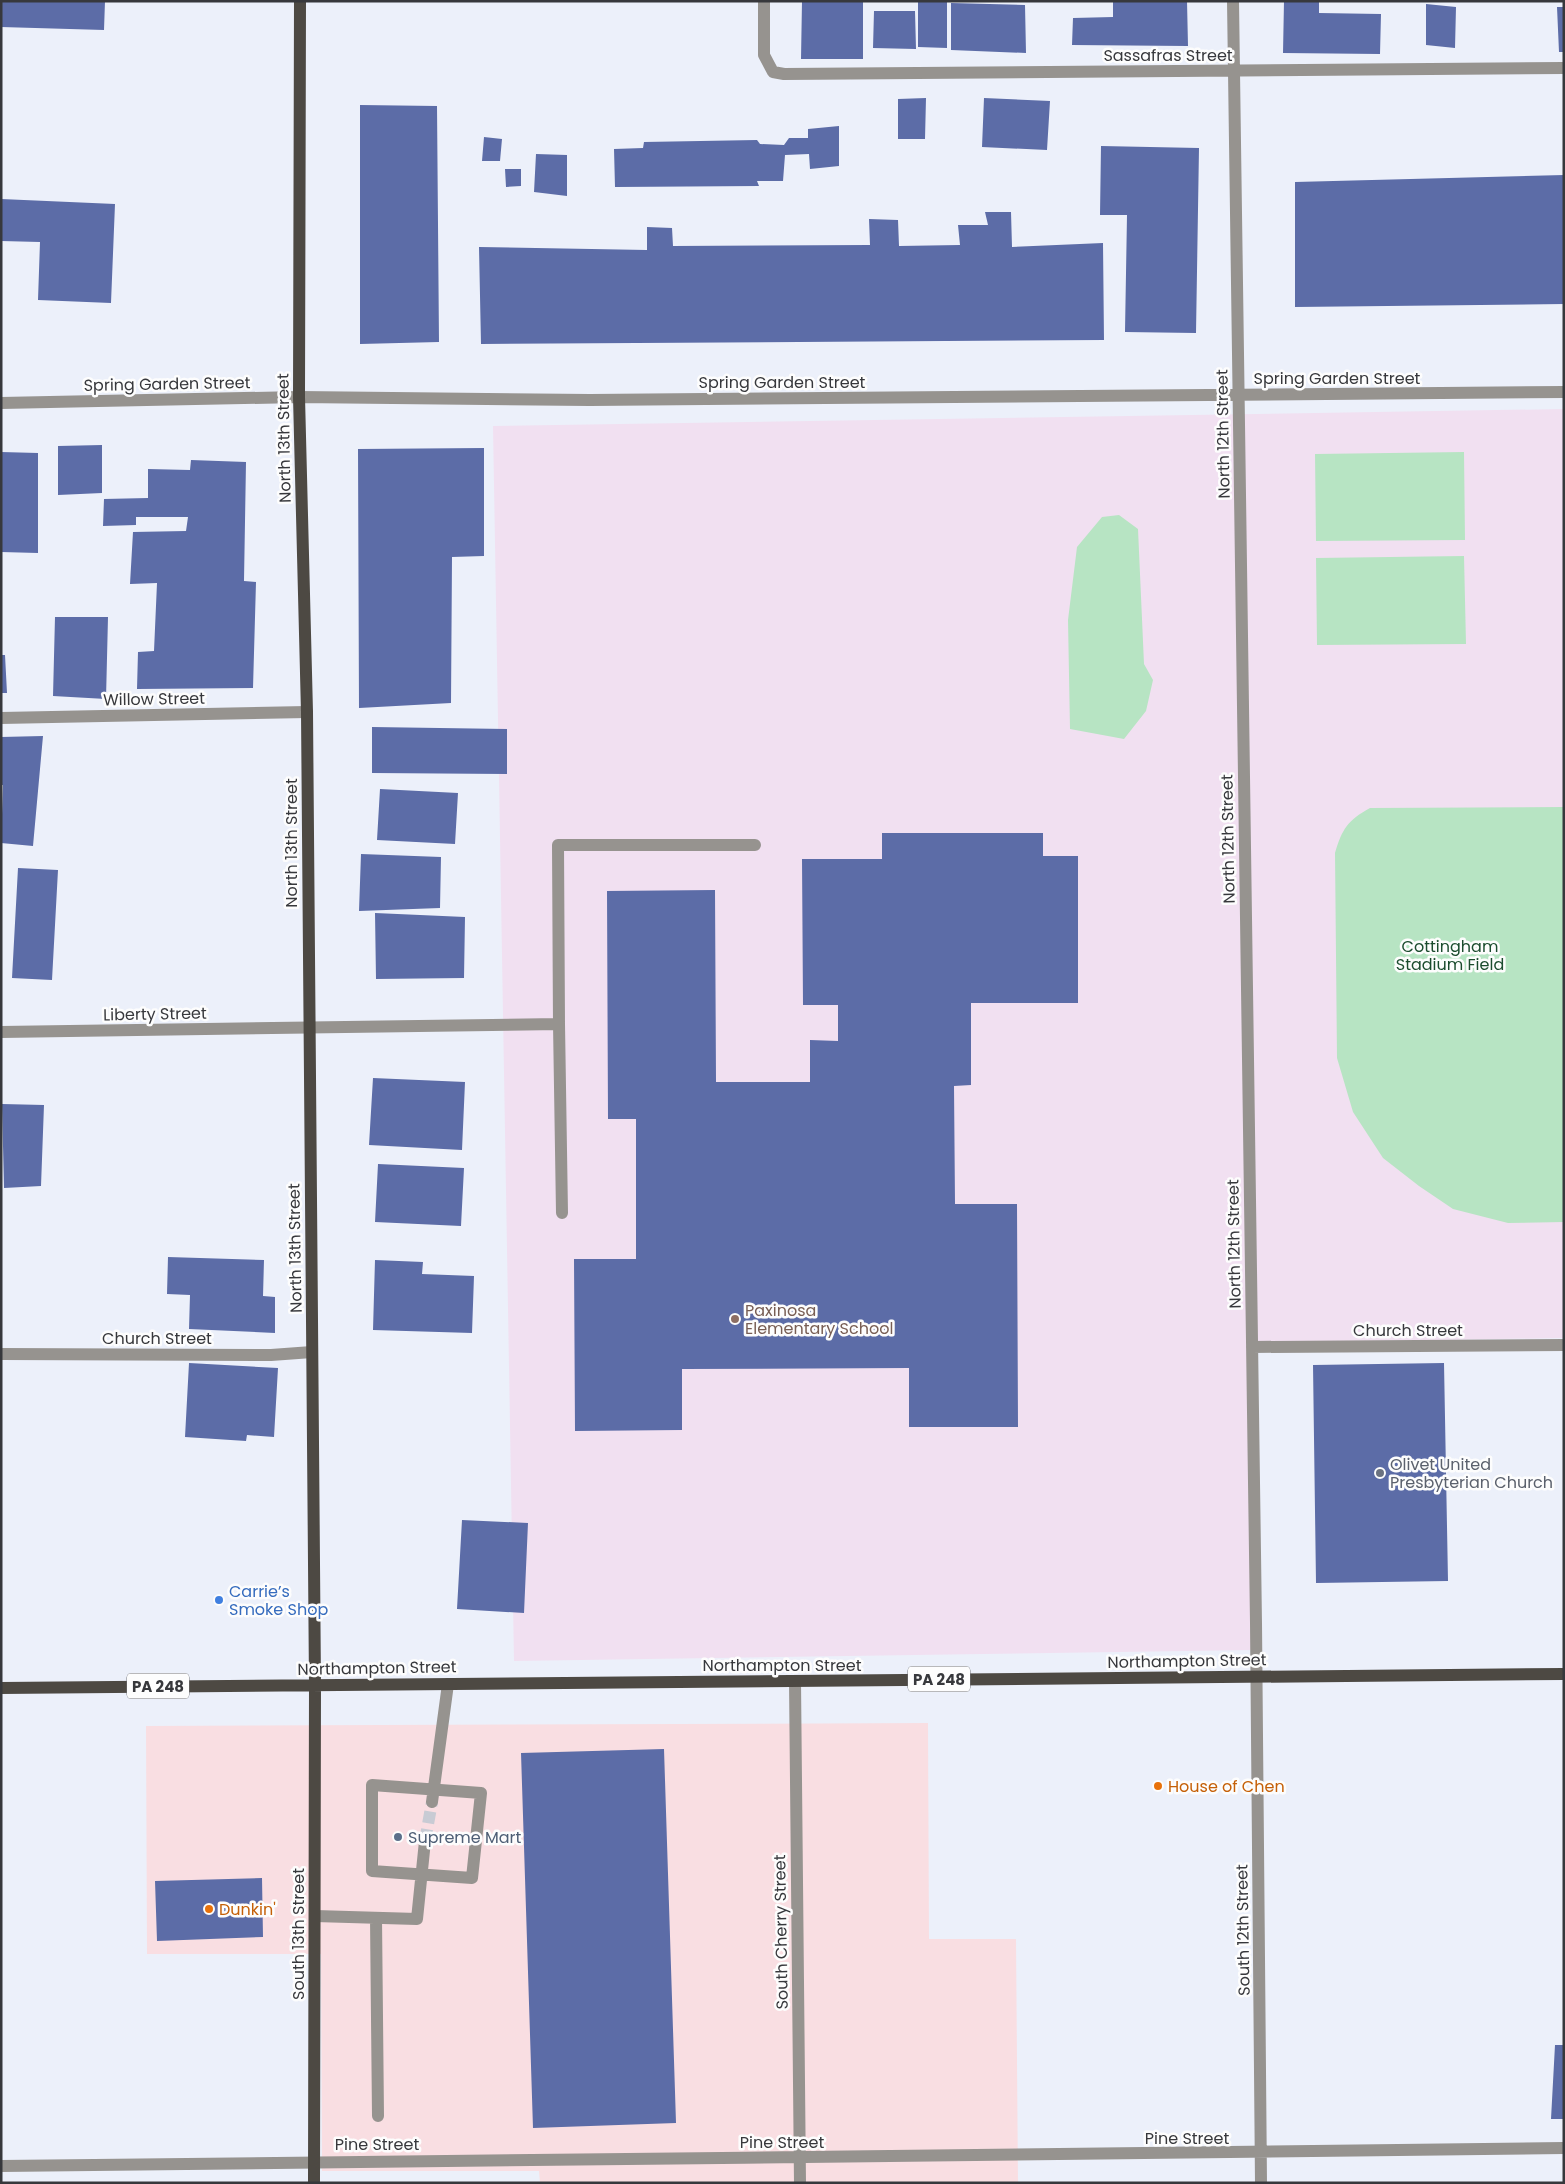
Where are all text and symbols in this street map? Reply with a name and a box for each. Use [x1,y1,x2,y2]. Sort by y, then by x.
street label: Sassafras Street [1103,44,1233,67]
street label: Spring Garden Street [1254,367,1421,390]
street label: North 12th Street [1210,369,1236,499]
street label: Spring Garden Street [83,371,251,397]
street label: Spring Garden Street [699,371,866,394]
street label: North 13th Street [271,373,297,503]
street label: Willow Street [103,687,205,711]
street label: North 12th Street [1215,774,1241,904]
street label: North 13th Street [280,778,303,908]
park label: Cottingham Stadium Field [1396,935,1504,976]
street label: Liberty Street [103,1002,207,1026]
street label: North 12th Street [1221,1179,1247,1309]
street label: North 13th Street [282,1183,308,1313]
place label: Paxinosa Elementary School [745,1299,893,1340]
marker: Paxinosa Elementary School [729,1313,741,1325]
street label: Church Street [1353,1319,1463,1342]
street label: Church Street [102,1327,212,1350]
place label: Olivet United Presbyterian Church [1390,1453,1553,1494]
marker: Olivet United Presbyterian Church [1374,1467,1386,1479]
place label: Carrie’s Smoke Shop [229,1580,328,1621]
marker: Carrie’s Smoke Shop [213,1594,225,1606]
street label: Northampton Street [1107,1648,1267,1674]
street label: Northampton Street [702,1654,862,1677]
street label: Northampton Street [297,1655,457,1681]
road number: PA 248 [908,1666,970,1692]
road number: PA 248 [127,1674,189,1698]
place label: House of Chen [1168,1775,1285,1798]
marker: House of Chen [1152,1780,1164,1792]
place label: Supreme Mart [408,1826,522,1849]
marker: Supreme Mart [392,1831,404,1843]
street label: South Cherry Street [768,1854,794,2010]
street label: South 12th Street [1230,1864,1256,1996]
street label: South 13th Street [287,1868,310,2000]
place label: Dunkin' [219,1898,276,1921]
marker: Dunkin' [203,1903,215,1915]
street label: Pine Street [1145,2127,1229,2150]
street label: Pine Street [740,2131,824,2154]
street label: Pine Street [335,2133,419,2156]

